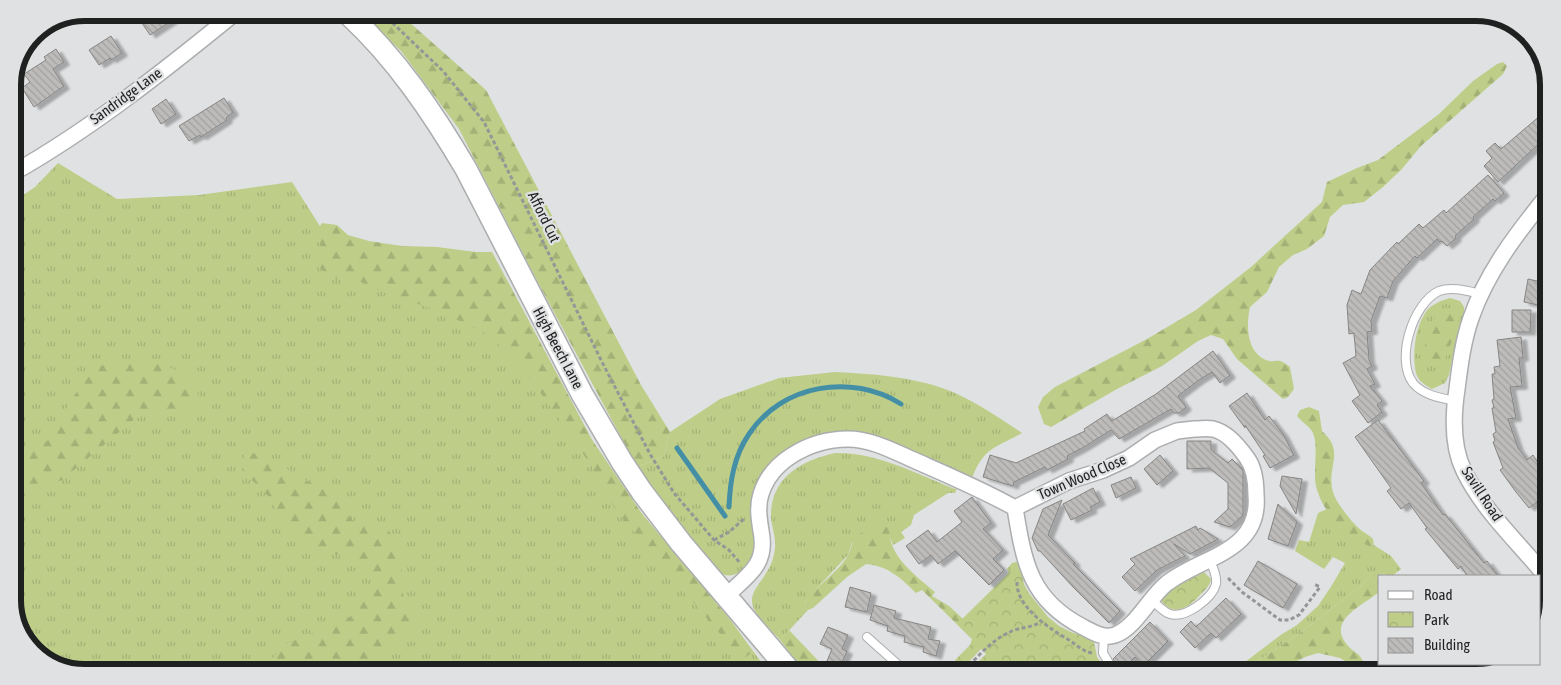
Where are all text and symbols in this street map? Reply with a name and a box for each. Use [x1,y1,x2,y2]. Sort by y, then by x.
street label: Sandridge Lane [87,64,165,127]
street label: Afford Cut [525,189,564,245]
street label: High Beech Lane [530,304,587,392]
street label: Town Wood Close [1035,450,1129,503]
street label: Savill Road [1459,463,1506,524]
legend [1378,575,1541,665]
text: Road [1424,586,1453,603]
text: Park [1424,611,1449,628]
text: Building [1424,636,1470,653]

